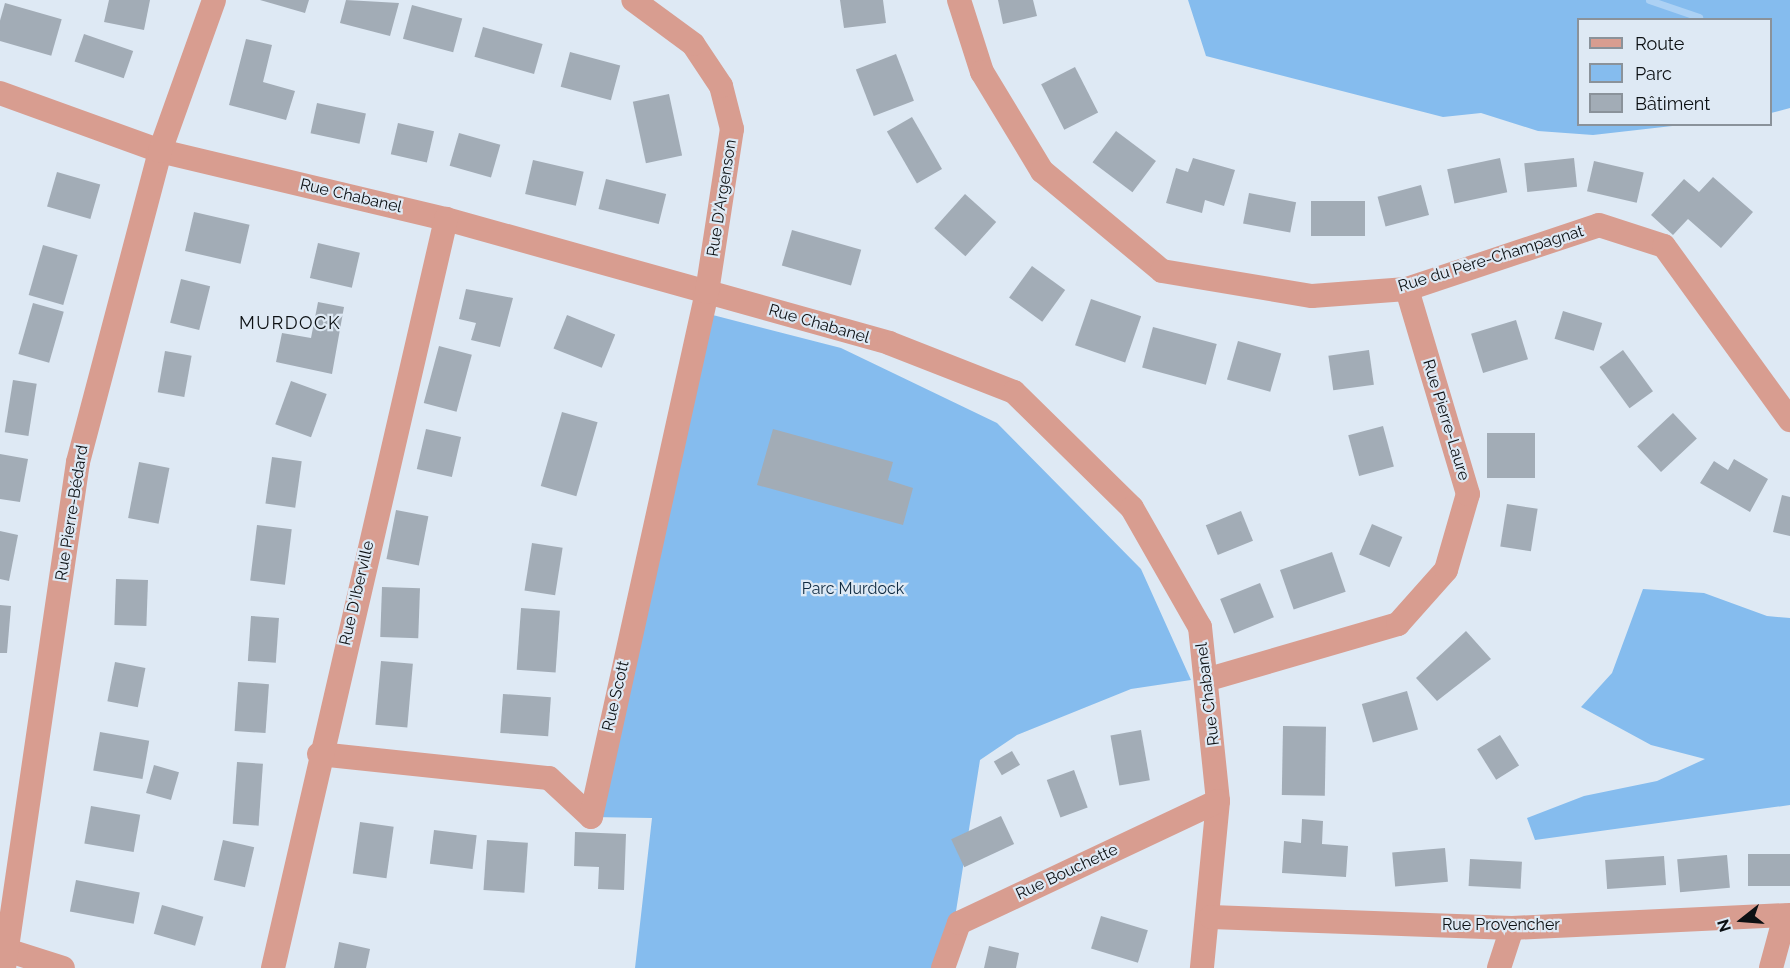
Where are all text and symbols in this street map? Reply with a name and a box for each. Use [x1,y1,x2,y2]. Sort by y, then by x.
legend [1577,18,1772,126]
text: Route [1635,33,1684,54]
text: Parc [1635,63,1672,84]
text: Bâtiment [1635,93,1710,114]
street label: Rue D'Argenson [703,138,741,258]
street label: Rue Chabanel [298,175,404,217]
street label: Rue du Père-Champagnat [1396,222,1586,296]
street label: Rue Chabanel [766,300,872,348]
district label: MURDOCK [239,312,341,334]
street label: Rue Pierre-Laure [1418,357,1474,483]
street label: Rue Pierre-Bédard [52,444,92,582]
street label: Rue D'Iberville [336,539,378,647]
park label: Parc Murdock [802,579,904,599]
street label: Rue Chabanel [1192,641,1224,747]
street label: Rue Scott [599,659,633,733]
street label: Rue Bouchette [1013,840,1121,904]
north arrow [1712,890,1772,950]
street label: Rue Provencher [1442,915,1560,935]
text: N [1713,917,1735,934]

